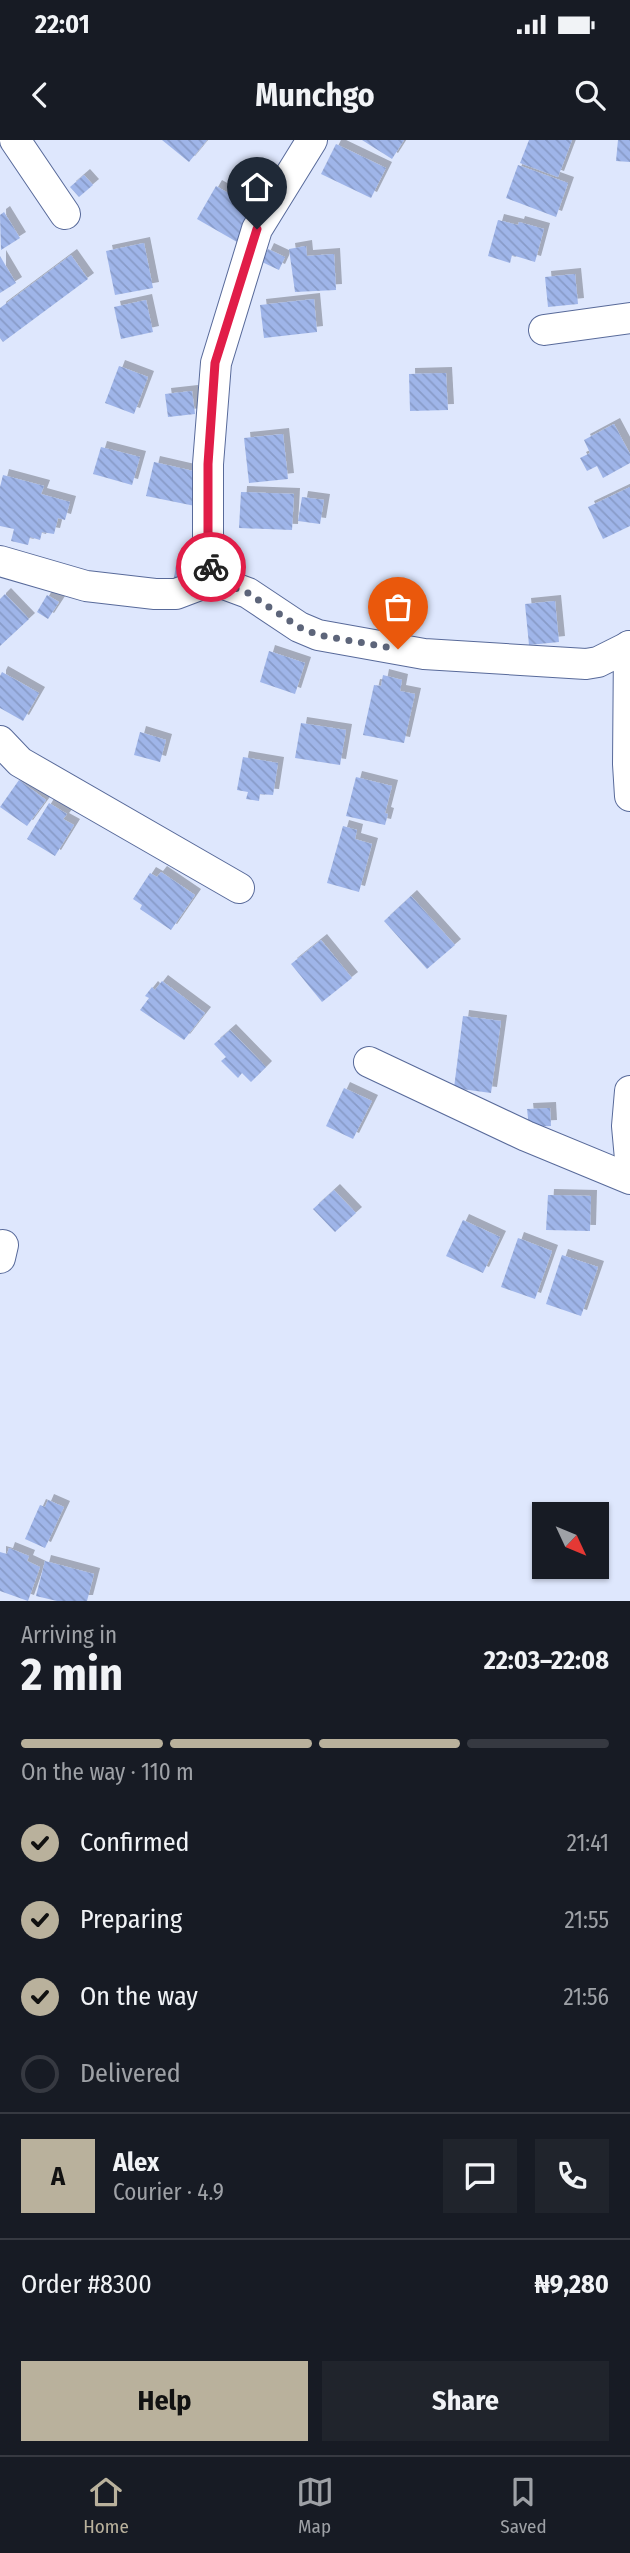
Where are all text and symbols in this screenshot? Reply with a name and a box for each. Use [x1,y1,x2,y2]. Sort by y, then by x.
text: 22:01 [35,9,90,40]
icon: back [21,76,59,114]
text: Munchgo [255,76,375,114]
icon: search [571,76,609,114]
pin [227,157,287,229]
icon: home [238,168,276,206]
courier [176,532,246,602]
icon: bike [192,548,230,586]
pin [368,577,428,649]
icon: bag [379,588,417,626]
north arrow [532,1502,609,1578]
map controls [532,1502,609,1579]
text: Arriving in [21,1621,117,1649]
text: 22:03–22:08 [484,1645,609,1676]
text: 2 min [21,1647,123,1702]
text: On the way · 110 m [21,1758,194,1786]
icon: check [21,1824,59,1862]
text: Confirmed [80,1827,190,1858]
text: 21:41 [567,1829,609,1857]
icon: check [21,1901,59,1939]
text: Preparing [80,1904,182,1935]
text: 21:55 [564,1906,609,1934]
icon: check [21,1978,59,2016]
text: On the way [80,1981,198,2012]
text: 21:56 [563,1983,609,2011]
text: Delivered [80,2058,181,2089]
button: chat [443,2139,517,2213]
button: phone [535,2139,609,2213]
text: Alex [113,2147,159,2178]
text: A [51,2161,65,2192]
text: Courier · 4.9 [113,2178,224,2206]
text: Order #8300 [21,2269,152,2300]
text: ₦9,280 [534,2269,609,2300]
button: Help [21,2361,308,2441]
button: Share [322,2361,609,2441]
tab: Home [83,2473,129,2538]
tab: Map [296,2473,334,2538]
tab: Saved [500,2473,547,2538]

